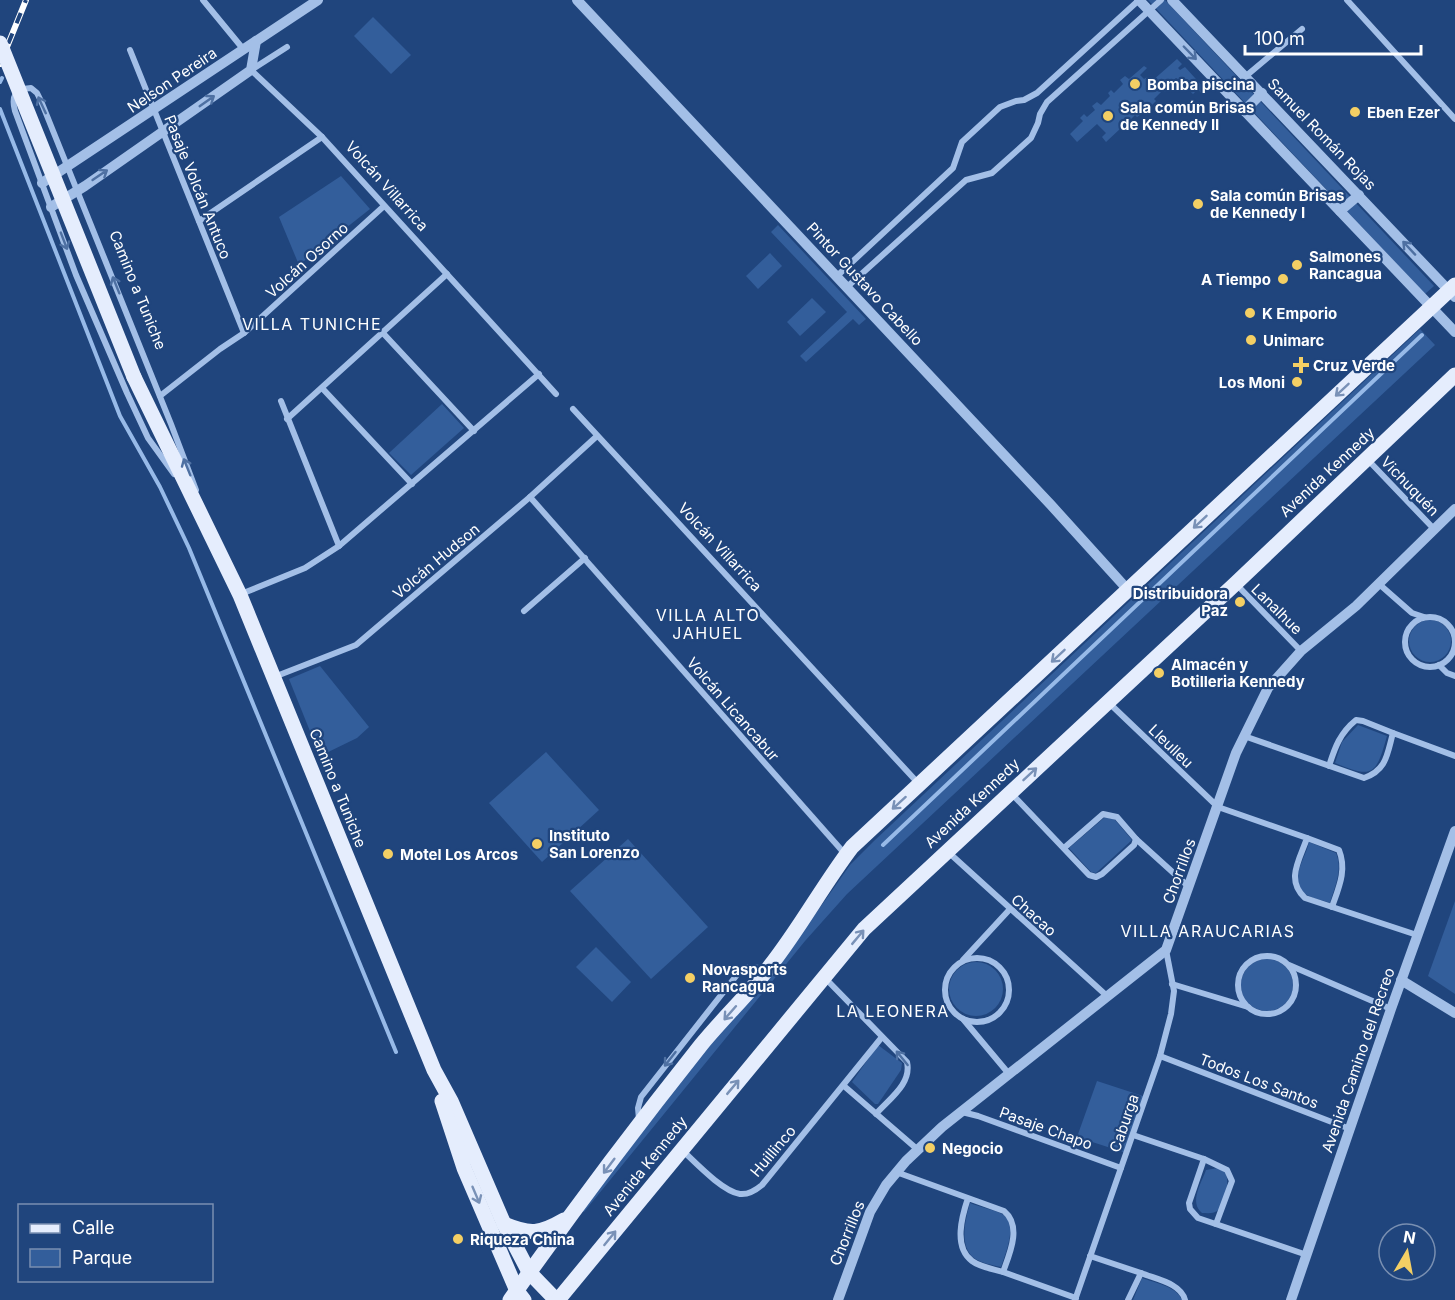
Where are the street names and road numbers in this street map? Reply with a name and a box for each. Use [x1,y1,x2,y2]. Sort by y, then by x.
street label: Nelson Pereira [124,43,220,117]
street label: Samuel Román Rojas [1264,74,1380,194]
street label: Pasaje Volcán Antuco [160,112,236,262]
street label: Volcán Villarrica [342,137,432,235]
street label: Volcán Osorno [262,218,352,302]
street label: Pintor Gustavo Cabello [803,218,927,350]
street label: Camino a Tuniche [105,228,171,352]
street label: Avenida Kennedy [1276,423,1379,521]
street label: Vichuquén [1377,452,1443,520]
street label: Volcán Villarrica [674,499,766,595]
street label: Volcán Hudson [389,519,483,603]
street label: Lanalhue [1248,580,1306,638]
street label: Volcán Licancabur [683,653,784,765]
street label: Lleulleu [1145,720,1197,772]
street label: Camino a Tuniche [305,726,371,850]
street label: Avenida Kennedy [921,754,1024,852]
street label: Chorrillos [1158,836,1200,906]
street label: Chacao [1007,890,1061,940]
street label: Avenida Camino del Recreo [1317,965,1399,1155]
street label: Todos Los Santos [1197,1050,1321,1112]
street label: Caburga [1105,1091,1143,1155]
street label: Pasaje Chapo [997,1102,1095,1154]
street label: Avenida Kennedy [599,1112,691,1220]
street label: Huillinco [746,1122,800,1180]
street label: Chorrillos [825,1198,869,1268]

